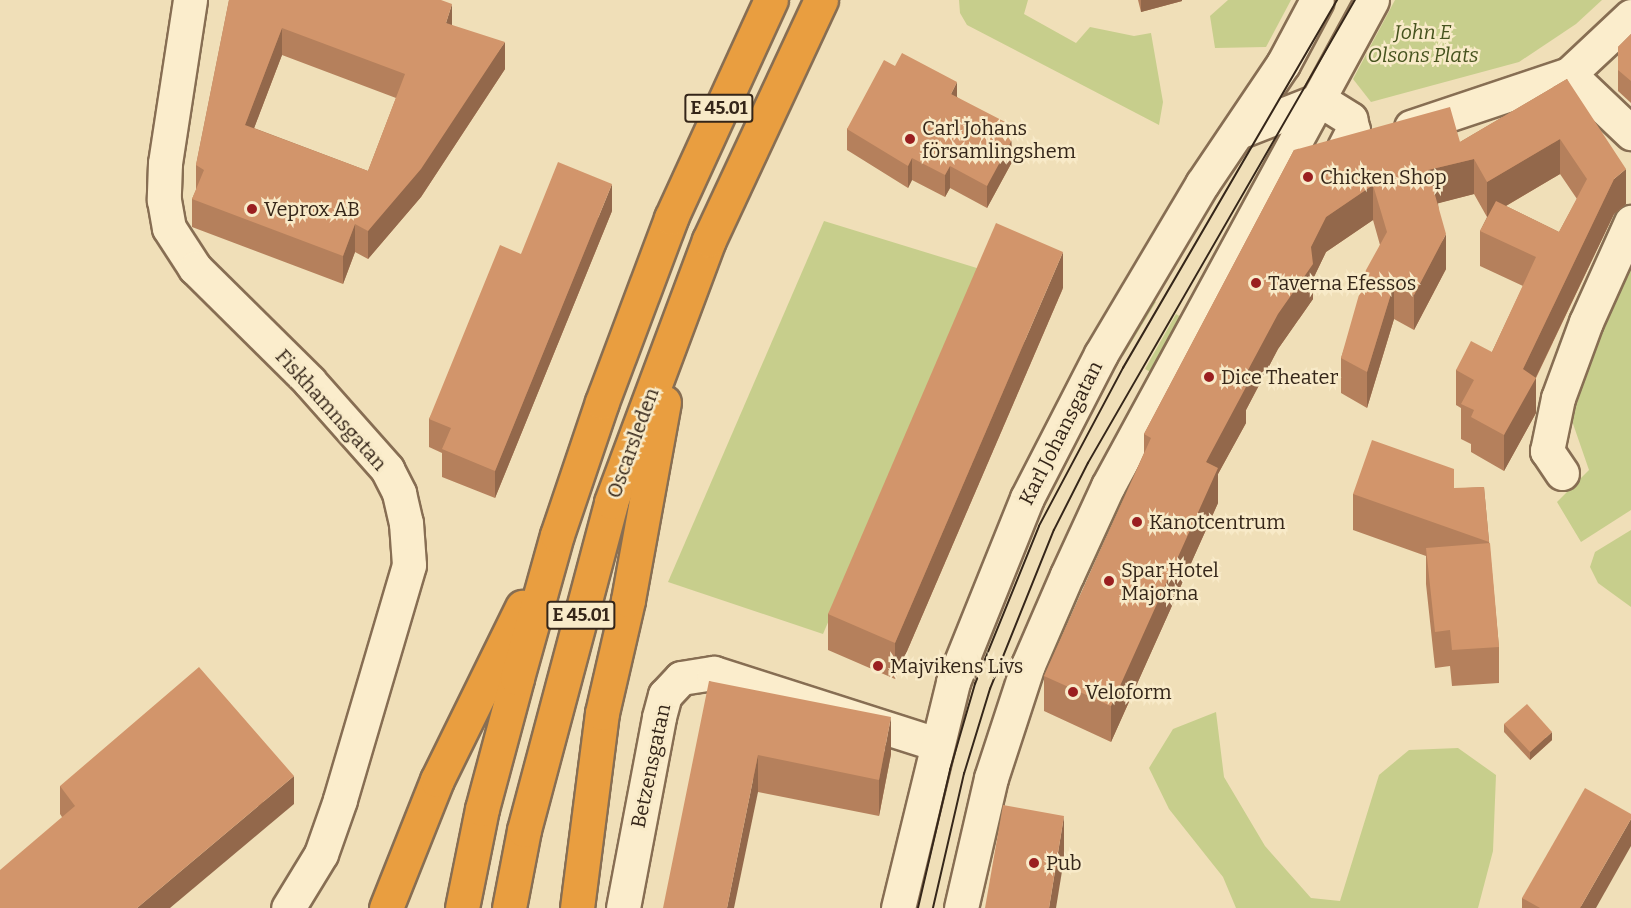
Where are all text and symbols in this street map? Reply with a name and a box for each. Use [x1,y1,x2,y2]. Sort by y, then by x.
park label: John E Olsons Plats [1368,20,1478,67]
road number: E 45.01 [683,93,755,123]
place label: Carl Johans församlingshem [922,116,1076,163]
marker: Carl Johans församlingshem [903,132,917,146]
place label: Chicken Shop [1320,165,1447,189]
marker: Chicken Shop [1301,170,1315,184]
place label: Veprox AB [264,197,360,221]
marker: Veprox AB [245,202,259,216]
place label: Taverna Efessos [1268,271,1416,295]
marker: Taverna Efessos [1249,276,1263,290]
street label: Fiskhamnsgatan [270,345,392,475]
street label: Karl Johansgatan [1014,357,1108,509]
place label: Dice Theater [1221,365,1338,389]
marker: Dice Theater [1202,370,1216,384]
street label: Oscarsleden [602,385,664,501]
place label: Kanotcentrum [1149,510,1285,534]
marker: Kanotcentrum [1130,515,1144,529]
place label: Spar Hotel Majorna [1121,558,1219,605]
marker: Spar Hotel Majorna [1102,574,1116,588]
road number: E 45.01 [545,600,617,630]
place label: Majvikens Livs [890,654,1023,678]
marker: Majvikens Livs [871,659,885,673]
place label: Veloform [1085,680,1172,704]
marker: Veloform [1066,685,1080,699]
street label: Betzensgatan [626,702,676,830]
place label: Pub [1046,851,1082,875]
marker: Pub [1027,856,1041,870]

